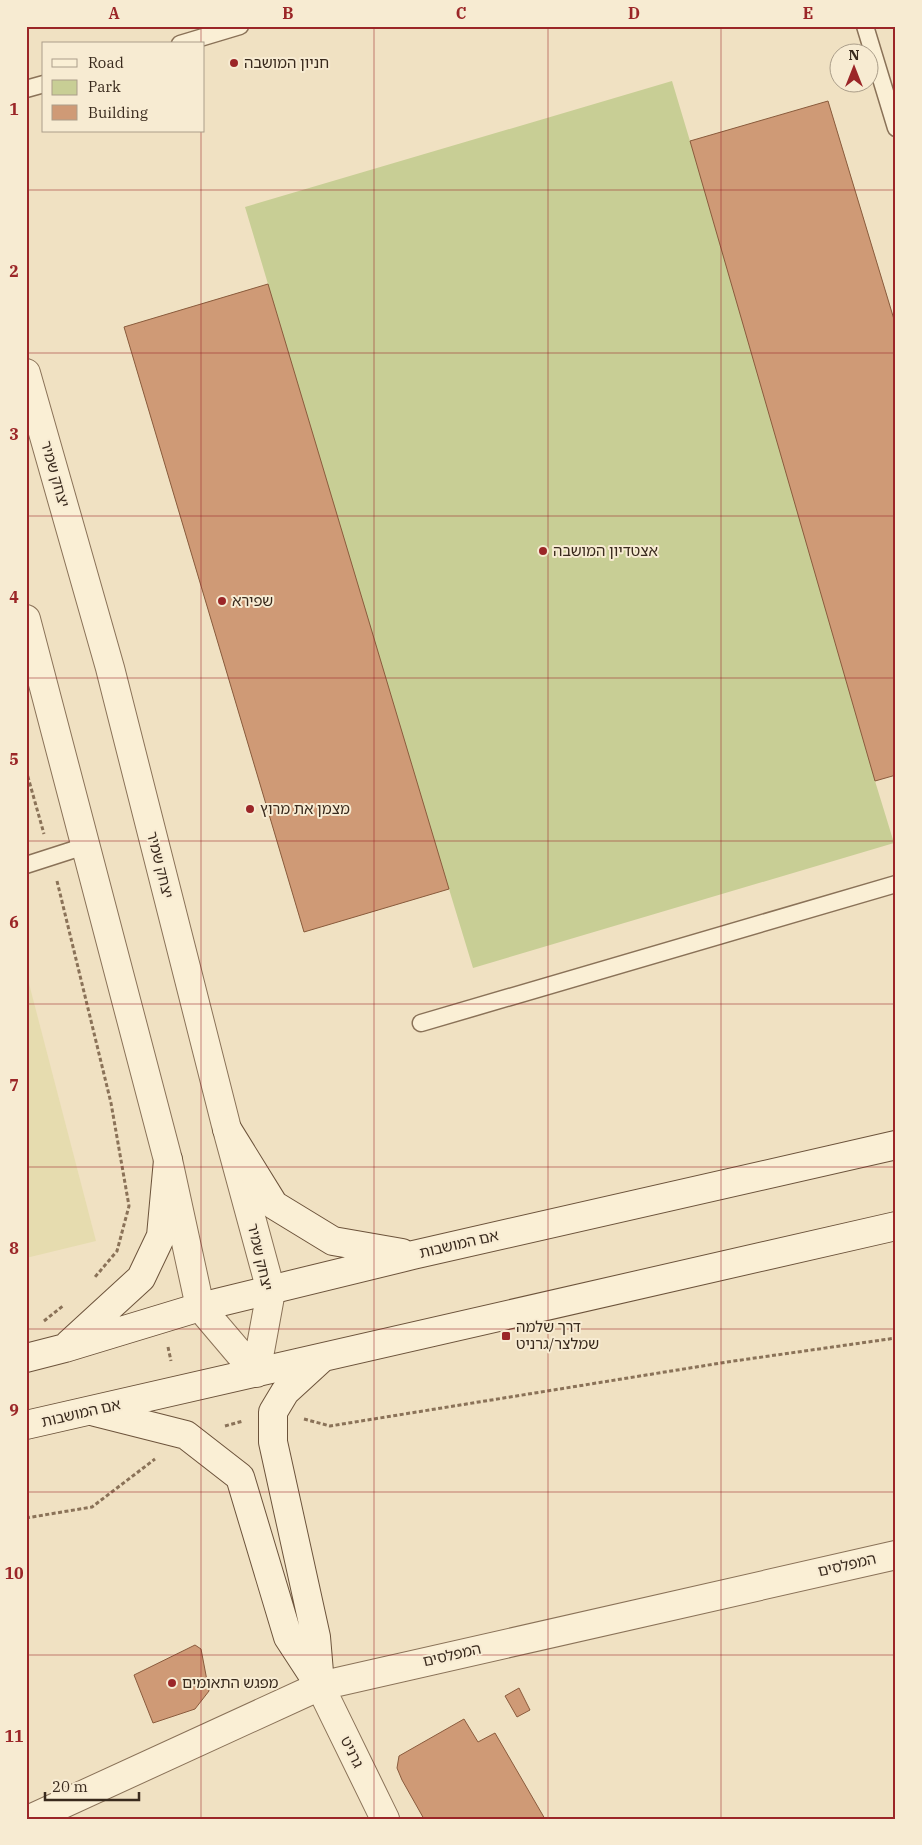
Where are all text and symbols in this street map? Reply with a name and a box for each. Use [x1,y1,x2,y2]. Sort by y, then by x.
text: A [108,3,120,23]
text: B [282,3,294,23]
text: C [456,3,466,23]
text: D [628,3,640,23]
text: E [803,3,813,23]
legend [42,42,205,132]
north arrow [830,42,880,92]
text: N [848,46,860,64]
text: Road [88,53,124,72]
place label: חניון המושבה [244,53,329,72]
marker: חניון המושבה [228,57,240,69]
text: Park [88,77,121,96]
text: 1 [9,99,19,119]
text: Building [88,103,148,122]
text: 2 [9,261,19,281]
text: 3 [9,424,19,444]
street label: יצחק שמיר [37,438,74,509]
place label: אצטדיון המושבה [553,541,658,560]
marker: אצטדיון המושבה [537,545,549,557]
text: 4 [9,587,19,607]
place label: שפירא [232,591,273,610]
marker: שפירא [216,595,228,607]
text: 5 [9,749,19,769]
place label: מצמן את מרוץ [260,799,350,818]
marker: מצמן את מרוץ [244,803,256,815]
street label: יצחק שמיר [143,829,178,900]
text: 6 [9,912,19,932]
text: 7 [9,1075,19,1095]
street label: יצחק שמיר [244,1221,277,1292]
street label: אם המושבות [417,1225,500,1262]
text: 8 [9,1238,19,1258]
place label: דרך שלמה שמלצר/גרניט [516,1317,599,1353]
marker: דרך שלמה שמלצר/גרניט [500,1330,512,1342]
street label: אם המושבות [39,1394,122,1431]
text: 9 [9,1400,19,1420]
street label: המפלסים [816,1549,878,1580]
text: 10 [4,1563,24,1583]
street label: המפלסים [421,1639,483,1670]
place label: מפגש התאומים [182,1673,278,1692]
marker: מפגש התאומים [166,1677,178,1689]
text: 11 [4,1726,24,1746]
street label: גרניט [337,1733,368,1771]
scale bar [45,1770,139,1802]
text: 20 m [52,1777,88,1796]

